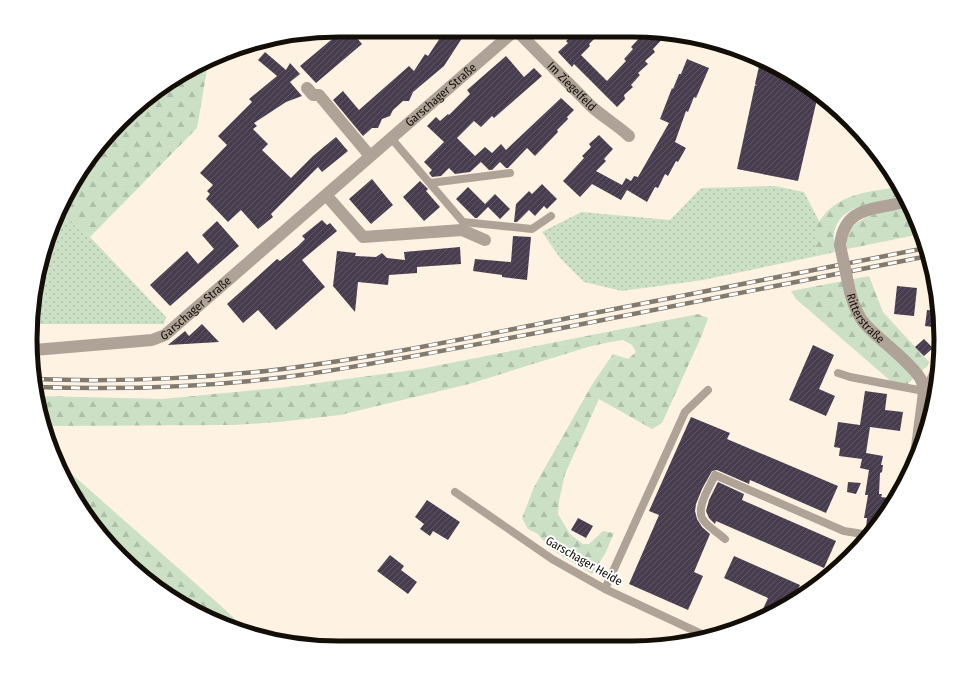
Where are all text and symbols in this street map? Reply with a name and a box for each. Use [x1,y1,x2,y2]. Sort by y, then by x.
street label: Im Ziegelfeld [544,59,599,114]
street label: Garschager Straße [402,60,479,130]
street label: Garschager Straße [159,274,234,343]
street label: Ritterstraße [844,292,887,346]
street label: Garschager Heide [543,533,625,589]

